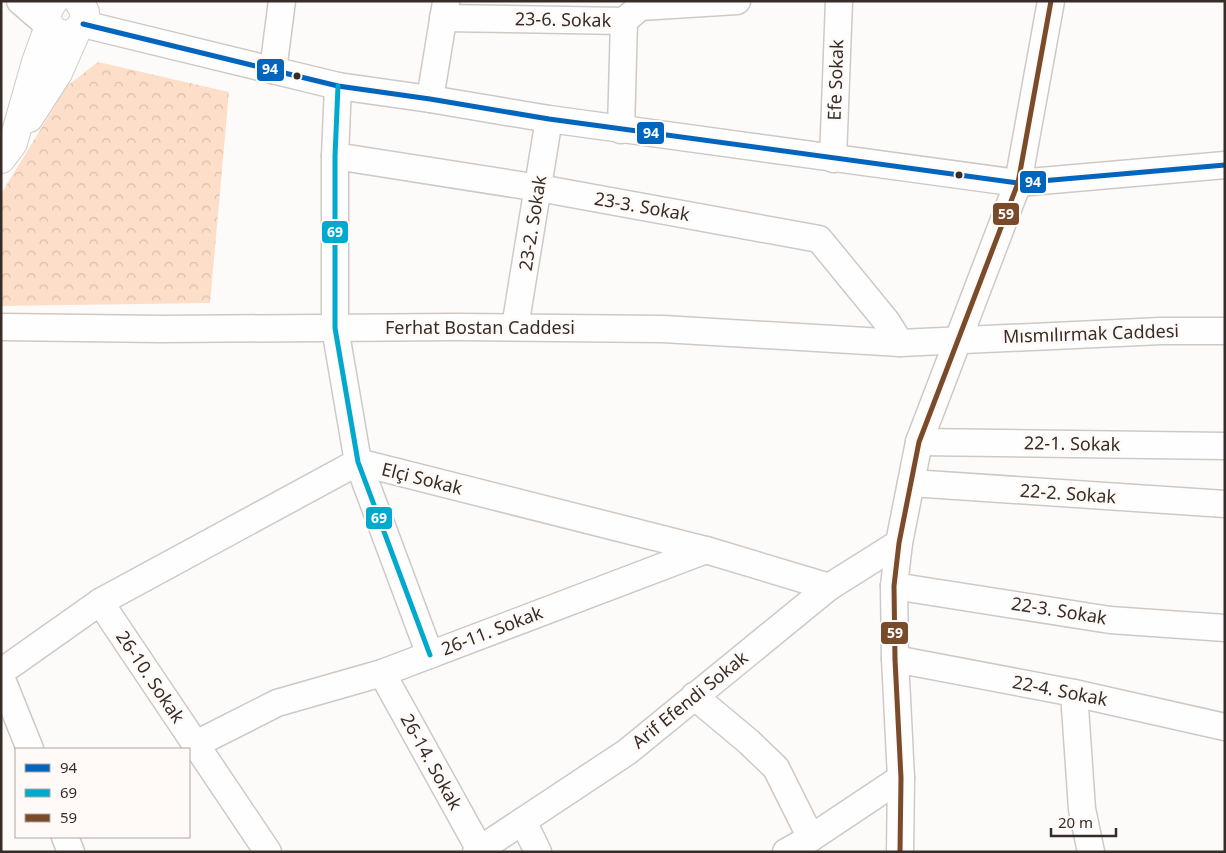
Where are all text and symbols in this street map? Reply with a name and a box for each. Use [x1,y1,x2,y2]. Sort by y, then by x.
street label: 23-6. Sokak [515,6,612,32]
street label: Efe Sokak [822,39,848,121]
line badge: 94 [256,58,285,82]
text: 94 [262,59,278,78]
unlabelled marker [292,71,302,81]
line badge: 94 [636,121,665,145]
text: 94 [643,123,659,142]
unlabelled marker [954,170,964,180]
line badge: 94 [1019,170,1047,194]
text: 94 [1025,172,1041,191]
street label: 23-2. Sokak [513,173,551,272]
street label: 23-3. Sokak [593,186,692,226]
line badge: 59 [992,202,1020,226]
text: 59 [998,204,1014,223]
line badge: 69 [321,220,349,244]
text: 69 [327,222,343,241]
street label: Ferhat Bostan Caddesi [385,315,575,339]
street label: Mısmılırmak Caddesi [1003,318,1179,348]
street label: 22-1. Sokak [1024,430,1121,456]
street label: Elçi Sokak [379,456,466,500]
street label: 22-2. Sokak [1019,478,1117,508]
line badge: 69 [365,506,393,530]
text: 69 [371,508,387,527]
street label: 22-3. Sokak [1010,591,1109,629]
street label: 26-11. Sokak [438,600,546,660]
line badge: 59 [880,621,909,645]
text: 59 [887,623,903,642]
street label: 26-10. Sokak [111,626,191,728]
street label: Arif Efendi Sokak [626,645,753,753]
street label: 22-4. Sokak [1011,669,1110,711]
street label: 26-14. Sokak [396,709,468,814]
legend [15,748,190,838]
text: 94 [60,757,78,777]
text: 69 [60,782,77,802]
scale bar [1051,806,1116,838]
text: 59 [60,807,77,827]
text: 20 m [1058,812,1093,832]

